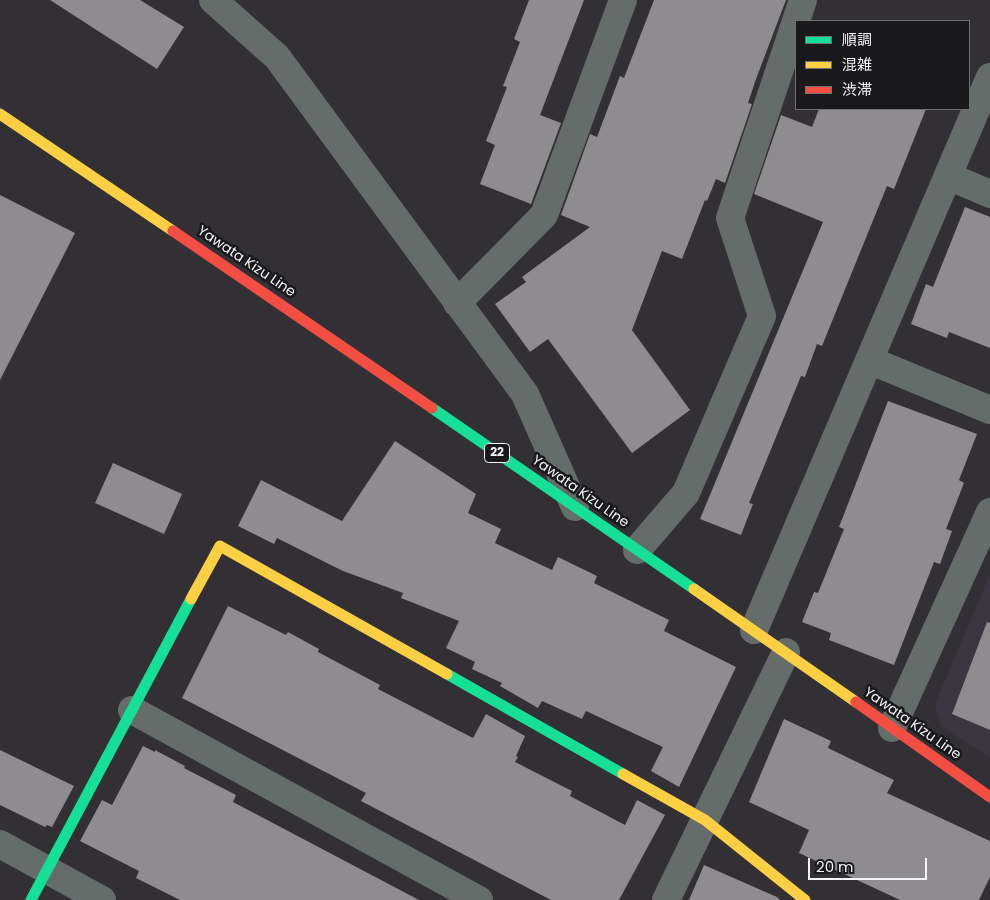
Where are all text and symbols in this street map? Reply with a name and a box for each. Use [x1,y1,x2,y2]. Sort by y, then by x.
legend [795,20,970,110]
text: 順調 [842,29,872,50]
text: 混雑 [842,54,872,75]
text: 渋滞 [842,79,872,100]
street label: Yawata Kizu Line [194,223,298,301]
road number: 22 [484,443,510,462]
street label: Yawata Kizu Line [528,452,632,532]
street label: Yawata Kizu Line [860,684,964,764]
scale bar [810,848,929,880]
text: 20 m [816,856,854,877]

